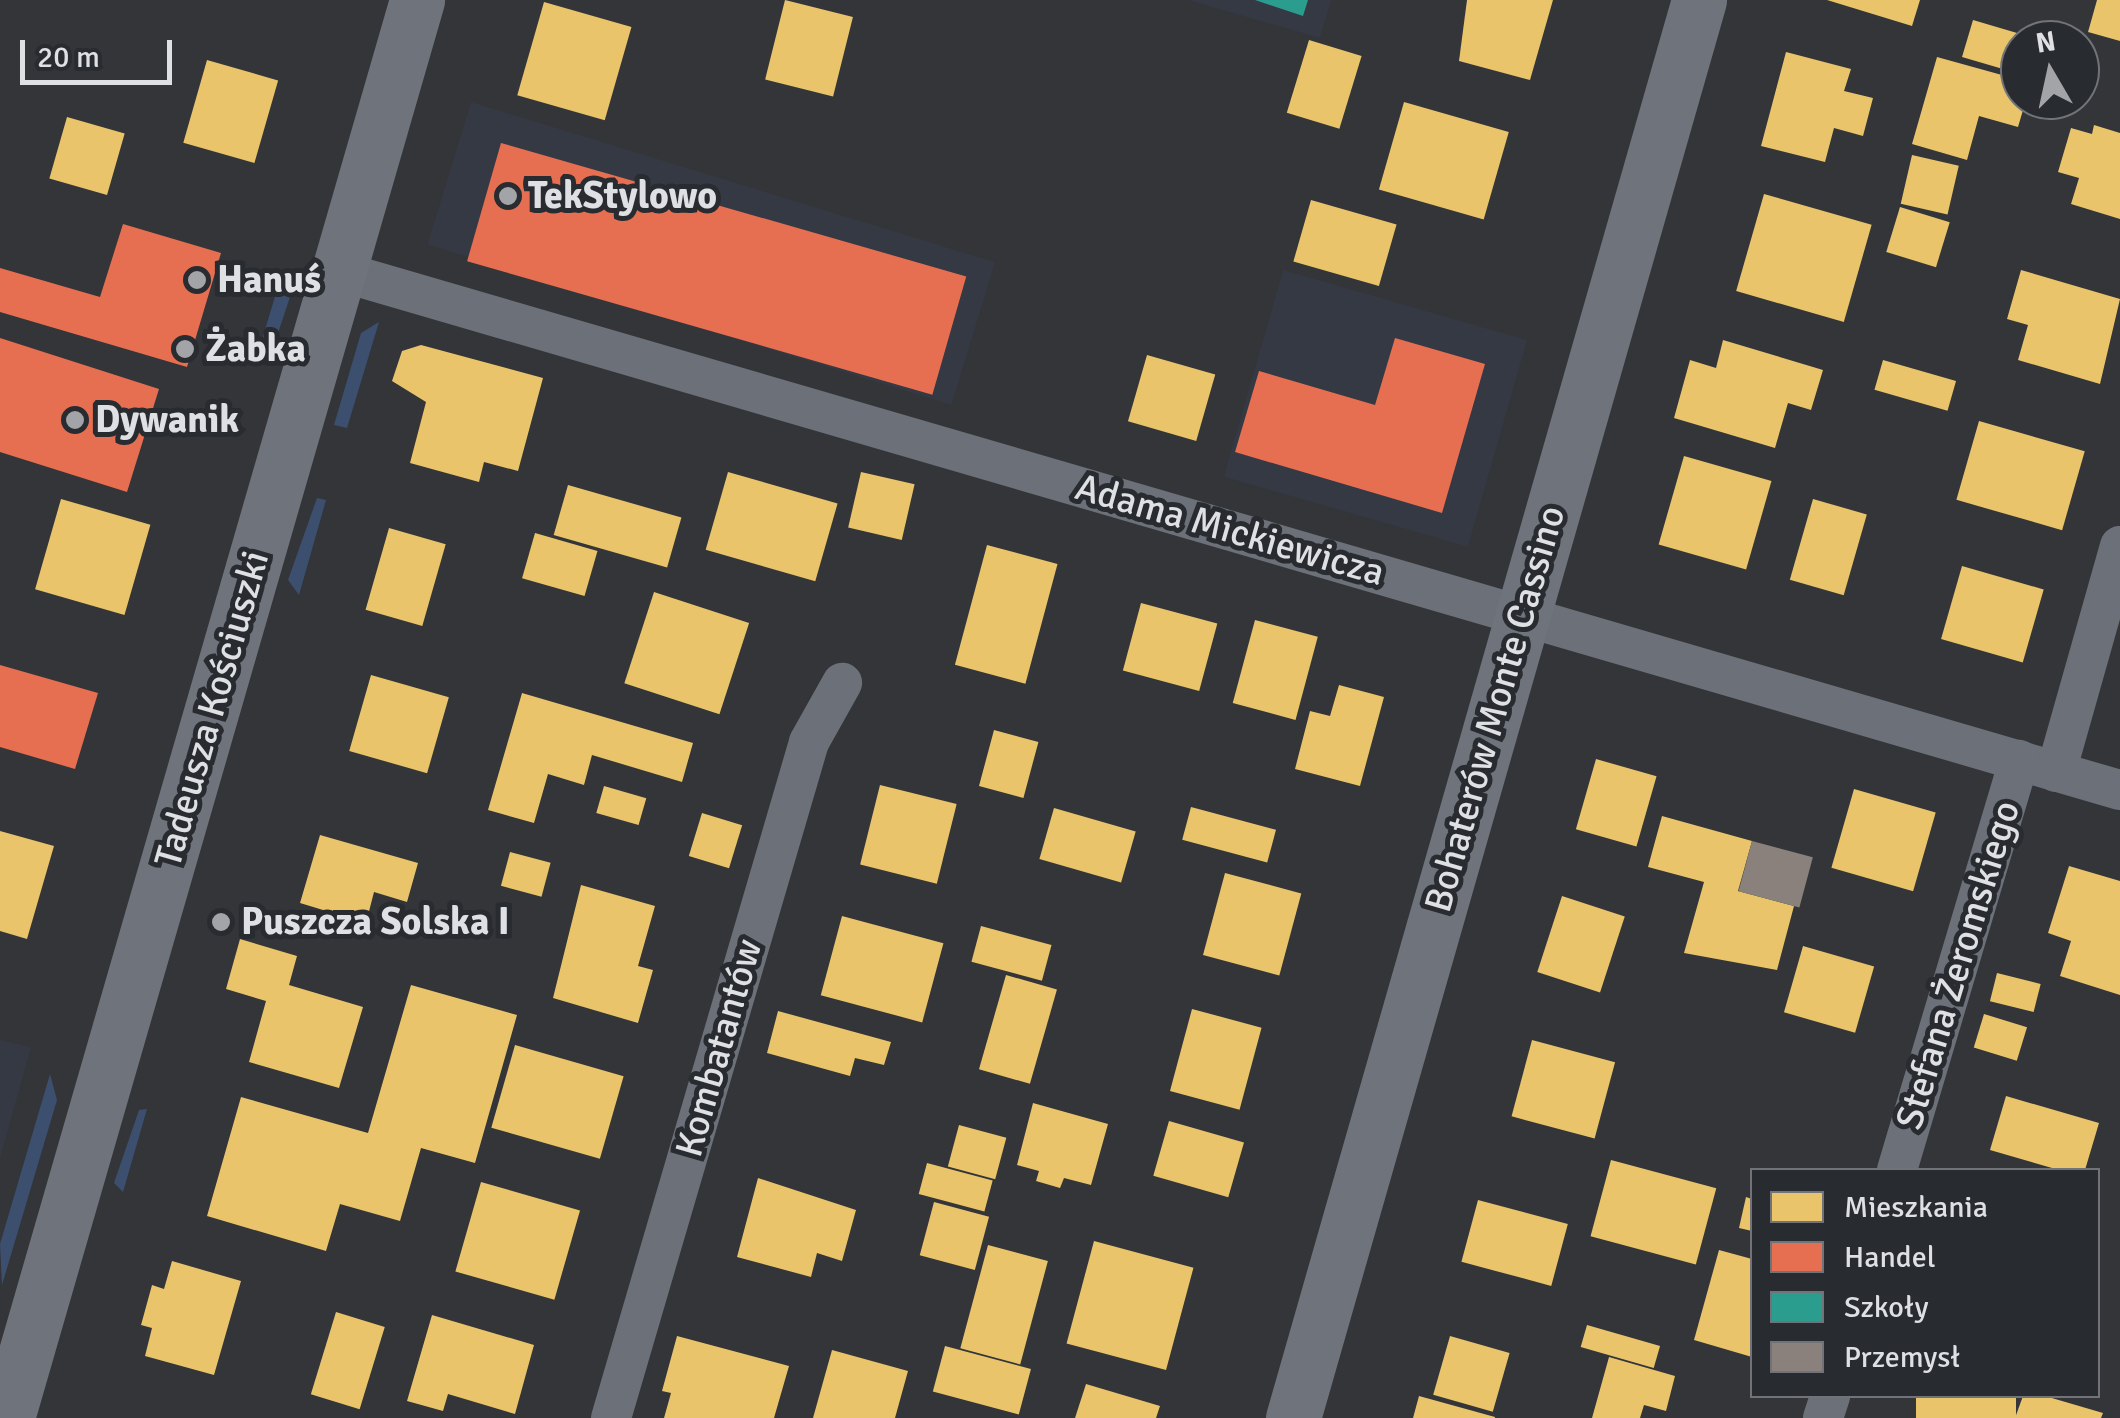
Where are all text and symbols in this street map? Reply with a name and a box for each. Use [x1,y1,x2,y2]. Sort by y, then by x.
scale bar [25,20,178,82]
north arrow [2000,20,2100,120]
text: N [2033,24,2058,61]
text: 20 m [37,39,100,76]
place label: TekStylowo [528,173,717,219]
marker: TekStylowo [497,185,519,207]
place label: Hanuś [217,257,321,303]
marker: Hanuś [186,269,208,291]
place label: Żabka [205,326,306,372]
marker: Żabka [174,338,196,360]
place label: Dywanik [95,397,239,443]
marker: Dywanik [64,409,86,431]
street label: Adama Mickiewicza [1070,464,1390,596]
street label: Bohaterów Monte Cassino [1415,501,1575,917]
street label: Tadeusza Kościuszki [145,546,279,872]
street label: Stefana Żeromskiego [1886,795,2030,1135]
place label: Puszcza Solska I [241,899,510,945]
marker: Puszcza Solska I [210,911,232,933]
street label: Kombatantów [666,934,772,1162]
legend [1750,1168,2100,1398]
text: Mieszkania [1844,1189,1988,1226]
text: Handel [1844,1239,1936,1276]
text: Szkoły [1844,1289,1928,1326]
text: Przemysł [1844,1339,1960,1376]

